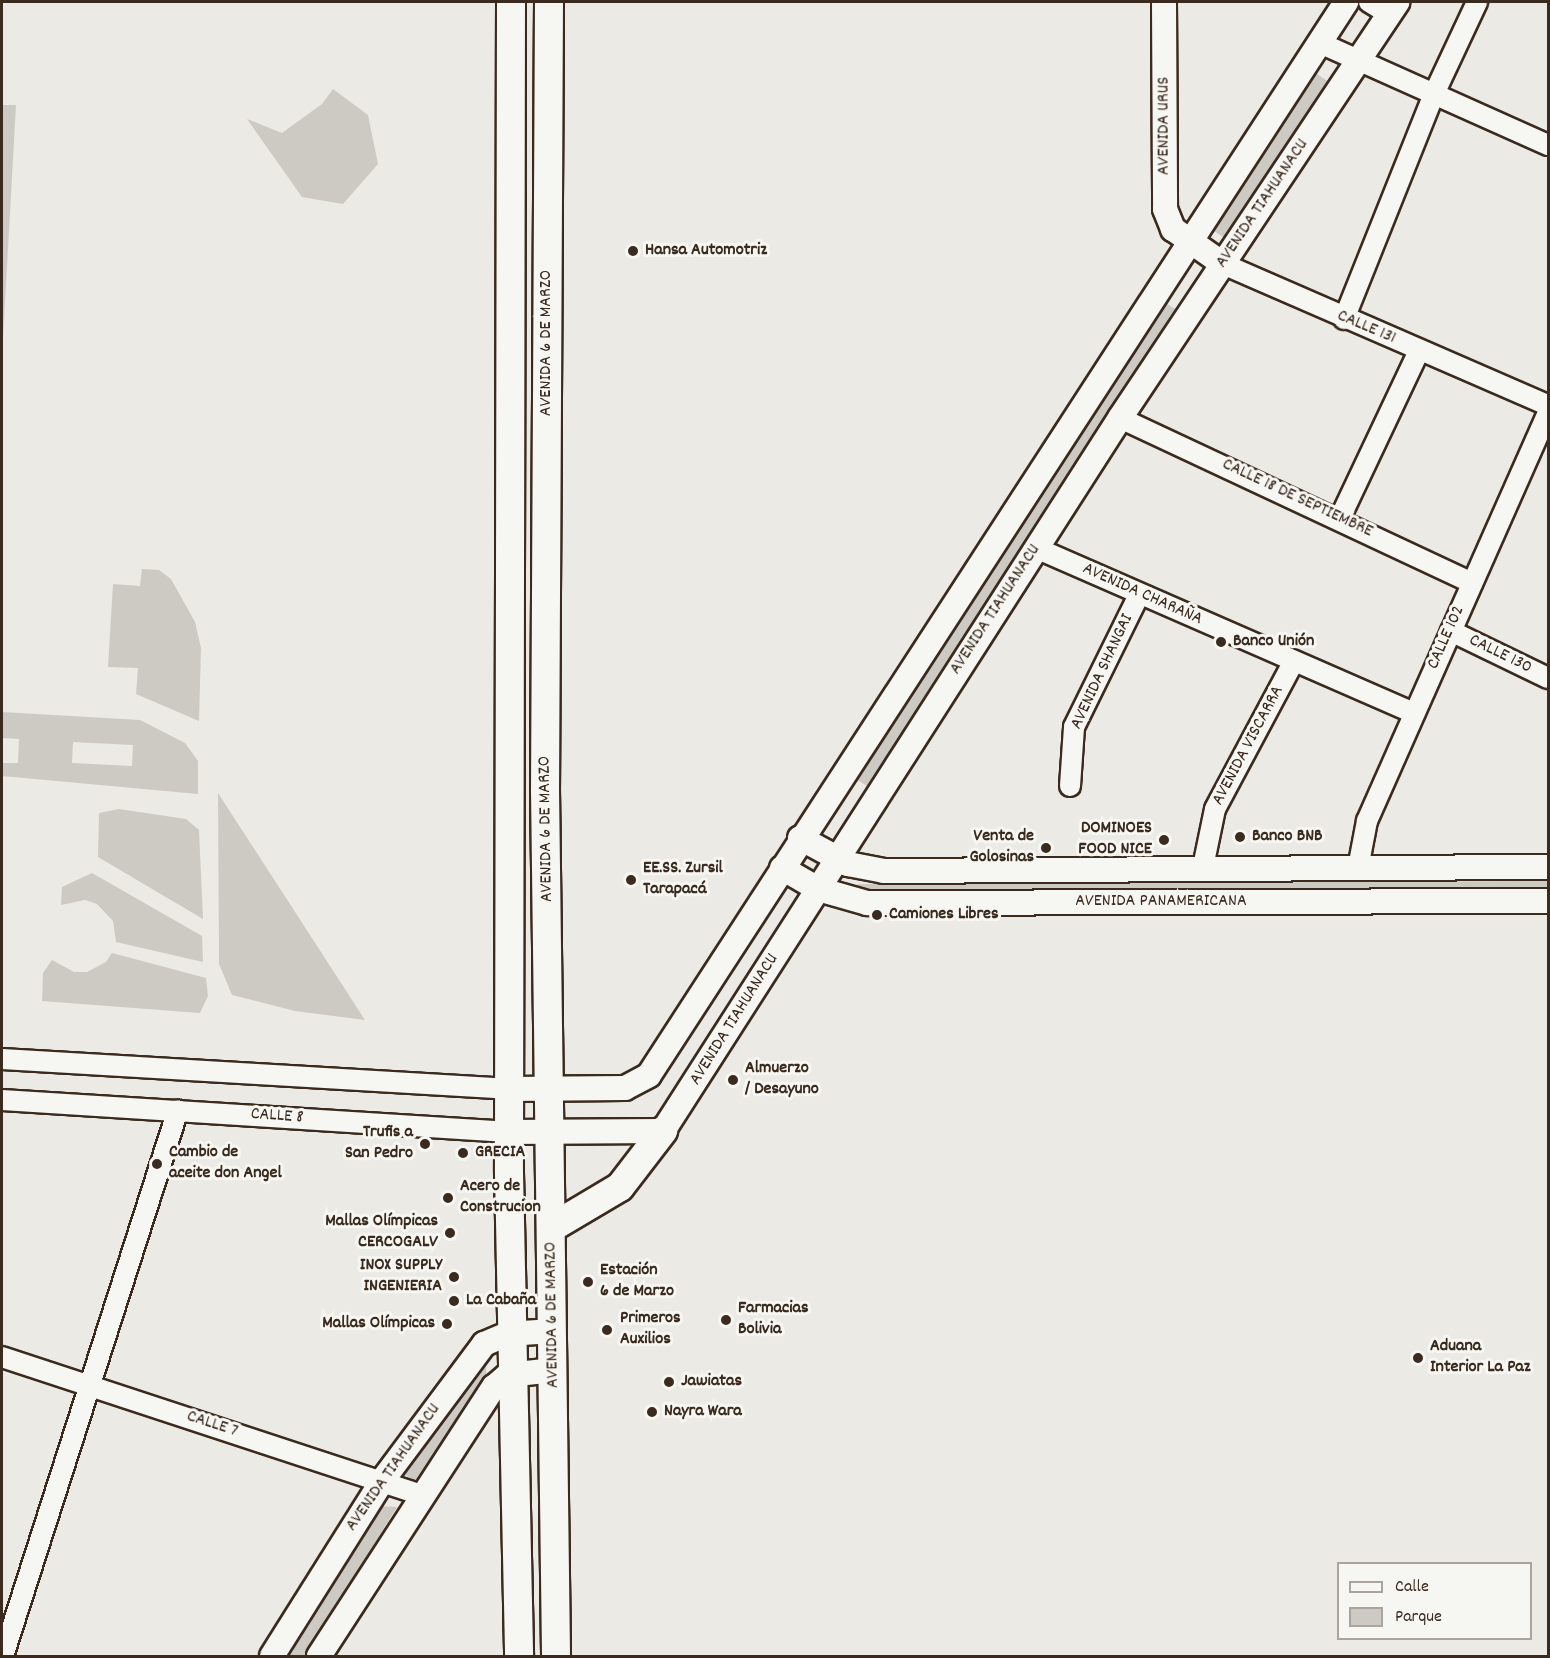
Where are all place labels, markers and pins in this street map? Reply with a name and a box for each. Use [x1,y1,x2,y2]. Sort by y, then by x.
place label: Hansa Automotriz [645,240,767,262]
marker: Hansa Automotriz [626,244,640,258]
place label: Banco Unión [1233,631,1314,653]
marker: Banco Unión [1214,635,1228,649]
place label: DOMINOES FOOD NICE [1078,819,1152,862]
place label: Banco BNB [1252,826,1323,848]
place label: Venta de Golosinas [969,827,1034,870]
marker: Banco BNB [1233,830,1247,844]
marker: DOMINOES FOOD NICE [1157,833,1171,847]
marker: Venta de Golosinas [1039,841,1053,855]
place label: EE.SS. Zursil Tarapacá [643,859,723,902]
marker: EE.SS. Zursil Tarapacá [624,873,638,887]
place label: Camiones Libres [889,904,999,926]
marker: Camiones Libres [870,908,884,922]
place label: Almuerzo / Desayuno [745,1059,819,1102]
marker: Almuerzo / Desayuno [726,1073,740,1087]
place label: Trufis a San Pedro [345,1123,413,1166]
marker: Trufis a San Pedro [418,1137,432,1151]
place label: GRECIA [475,1142,525,1164]
place label: Cambio de aceite don Angel [169,1143,282,1186]
marker: GRECIA [456,1146,470,1160]
marker: Cambio de aceite don Angel [150,1157,164,1171]
place label: Acero de Construcion [460,1177,541,1220]
marker: Acero de Construcion [441,1191,455,1205]
place label: Mallas Olímpicas CERCOGALV [325,1212,438,1254]
marker: Mallas Olímpicas CERCOGALV [443,1226,457,1240]
place label: INOX SUPPLY INGENIERIA [360,1256,442,1298]
place label: Estación 6 de Marzo [600,1261,674,1304]
marker: INOX SUPPLY INGENIERIA [447,1270,461,1284]
marker: Estación 6 de Marzo [581,1275,595,1289]
place label: La Cabaña [466,1290,536,1312]
marker: La Cabaña [447,1294,461,1308]
place label: Farmacias Bolivia [738,1299,809,1342]
place label: Primeros Auxilios [620,1309,681,1352]
place label: Mallas Olímpicas [322,1313,435,1335]
marker: Farmacias Bolivia [719,1313,733,1327]
marker: Mallas Olímpicas [440,1317,454,1331]
marker: Primeros Auxilios [598,1321,616,1339]
place label: Aduana Interior La Paz [1430,1337,1531,1380]
marker: Aduana Interior La Paz [1411,1351,1425,1365]
place label: Jawiatas [681,1371,742,1393]
marker: Jawiatas [662,1375,676,1389]
place label: Nayra Wara [664,1401,742,1423]
marker: Nayra Wara [645,1405,659,1419]

